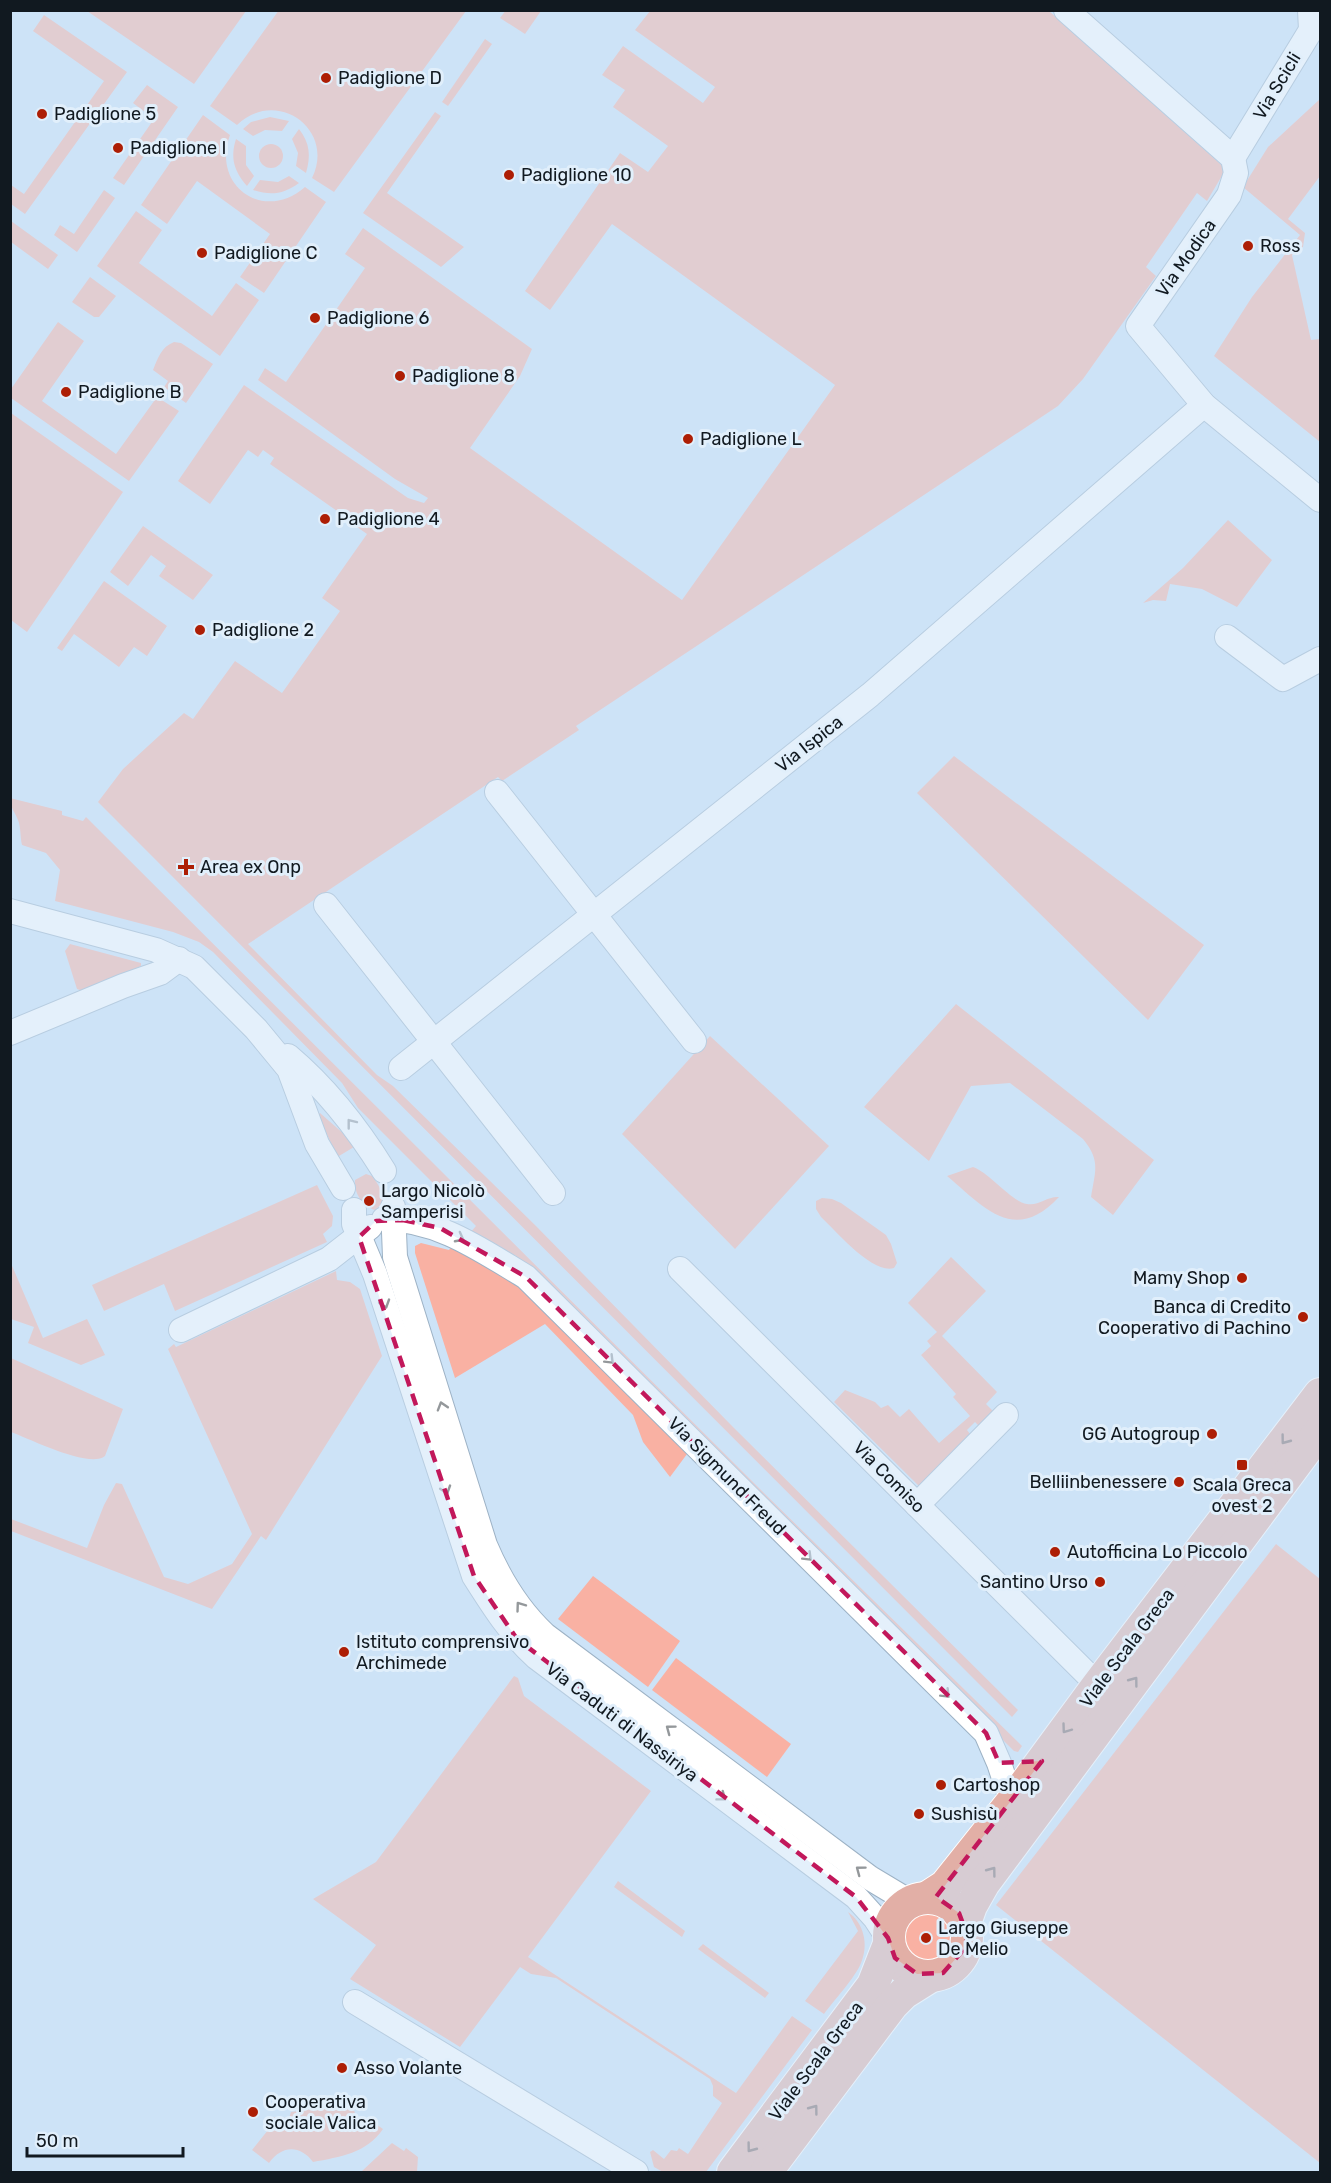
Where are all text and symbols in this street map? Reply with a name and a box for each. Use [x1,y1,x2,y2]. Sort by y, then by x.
street label: Via Scicli [1248,48,1306,124]
place label: Padiglione D [338,67,442,89]
marker: Padiglione D [319,71,333,85]
place label: Padiglione 5 [54,103,156,125]
marker: Padiglione 5 [35,107,49,121]
place label: Padiglione I [130,137,227,159]
marker: Padiglione I [111,141,125,155]
place label: Padiglione 10 [521,164,632,186]
marker: Padiglione 10 [502,168,516,182]
street label: Via Modica [1151,215,1221,301]
place label: Ross [1260,235,1300,257]
marker: Ross [1241,239,1255,253]
place label: Padiglione C [214,242,318,264]
marker: Padiglione C [195,246,209,260]
place label: Padiglione 6 [327,307,430,329]
marker: Padiglione 6 [308,311,322,325]
place label: Padiglione 8 [412,365,515,387]
marker: Padiglione 8 [393,369,407,383]
place label: Padiglione B [78,381,182,403]
marker: Padiglione B [59,385,73,399]
place label: Padiglione L [700,428,802,450]
marker: Padiglione L [681,432,695,446]
place label: Padiglione 4 [337,508,440,530]
marker: Padiglione 4 [318,512,332,526]
place label: Padiglione 2 [212,619,314,641]
marker: Padiglione 2 [193,623,207,637]
street label: Via Ispica [771,711,847,777]
place label: Area ex Onp [200,856,301,878]
marker: Area ex Onp [177,858,195,876]
one-way arrow [348,1119,359,1130]
place label: Largo Nicolò Samperisi [381,1180,485,1223]
marker: Largo Nicolò Samperisi [362,1194,376,1208]
one-way arrow [453,1231,464,1242]
place label: Mamy Shop [1133,1267,1230,1289]
marker: Mamy Shop [1235,1271,1249,1285]
place label: Banca di Credito Cooperativo di Pachino [1098,1296,1291,1339]
one-way arrow [377,1299,390,1309]
marker: Banca di Credito Cooperativo di Pachino [1296,1310,1310,1324]
one-way arrow [603,1353,614,1364]
one-way arrow [437,1401,449,1412]
street label: Via Sigmund Freud [663,1412,791,1540]
place label: GG Autogroup [1082,1423,1200,1445]
marker: GG Autogroup [1205,1427,1219,1441]
one-way arrow [1281,1434,1292,1445]
street label: Via Comiso [848,1436,930,1518]
marker: Scala Greca ovest 2 [1235,1458,1249,1472]
place label: Belliinbenessere [1030,1471,1167,1493]
place label: Scala Greca ovest 2 [1193,1474,1291,1517]
marker: Belliinbenessere [1172,1475,1186,1489]
one-way arrow [438,1484,451,1495]
place label: Autofficina Lo Piccolo [1067,1541,1248,1563]
marker: Autofficina Lo Piccolo [1048,1545,1062,1559]
one-way arrow [801,1549,812,1560]
place label: Santino Urso [980,1571,1088,1593]
marker: Santino Urso [1093,1575,1107,1589]
street label: Viale Scala Greca [1075,1584,1179,1712]
one-way arrow [516,1602,527,1613]
place label: Istituto comprensivo Archimede [356,1631,529,1674]
marker: Istituto comprensivo Archimede [337,1645,351,1659]
street label: Via Caduti di Nassiriya [541,1658,703,1786]
one-way arrow [1127,1677,1138,1688]
one-way arrow [939,1686,950,1697]
one-way arrow [1062,1723,1073,1734]
one-way arrow [666,1725,677,1736]
place label: Cartoshop [953,1774,1040,1796]
marker: Cartoshop [934,1778,948,1792]
one-way arrow [715,1789,726,1800]
place label: Sushisù [931,1803,998,1825]
marker: Sushisù [912,1807,926,1821]
one-way arrow [856,1867,867,1878]
one-way arrow [985,1867,996,1878]
place label: Largo Giuseppe De Melio [938,1917,1068,1960]
marker: Largo Giuseppe De Melio [919,1931,933,1945]
street label: Viale Scala Greca [764,1997,868,2125]
place label: Asso Volante [354,2057,462,2079]
marker: Asso Volante [335,2061,349,2075]
place label: Cooperativa sociale Valica [265,2091,376,2134]
marker: Cooperativa sociale Valica [246,2105,260,2119]
one-way arrow [807,2105,818,2116]
scale bar [27,2120,183,2158]
text: 50 m [36,2130,79,2152]
one-way arrow [748,2142,759,2153]

